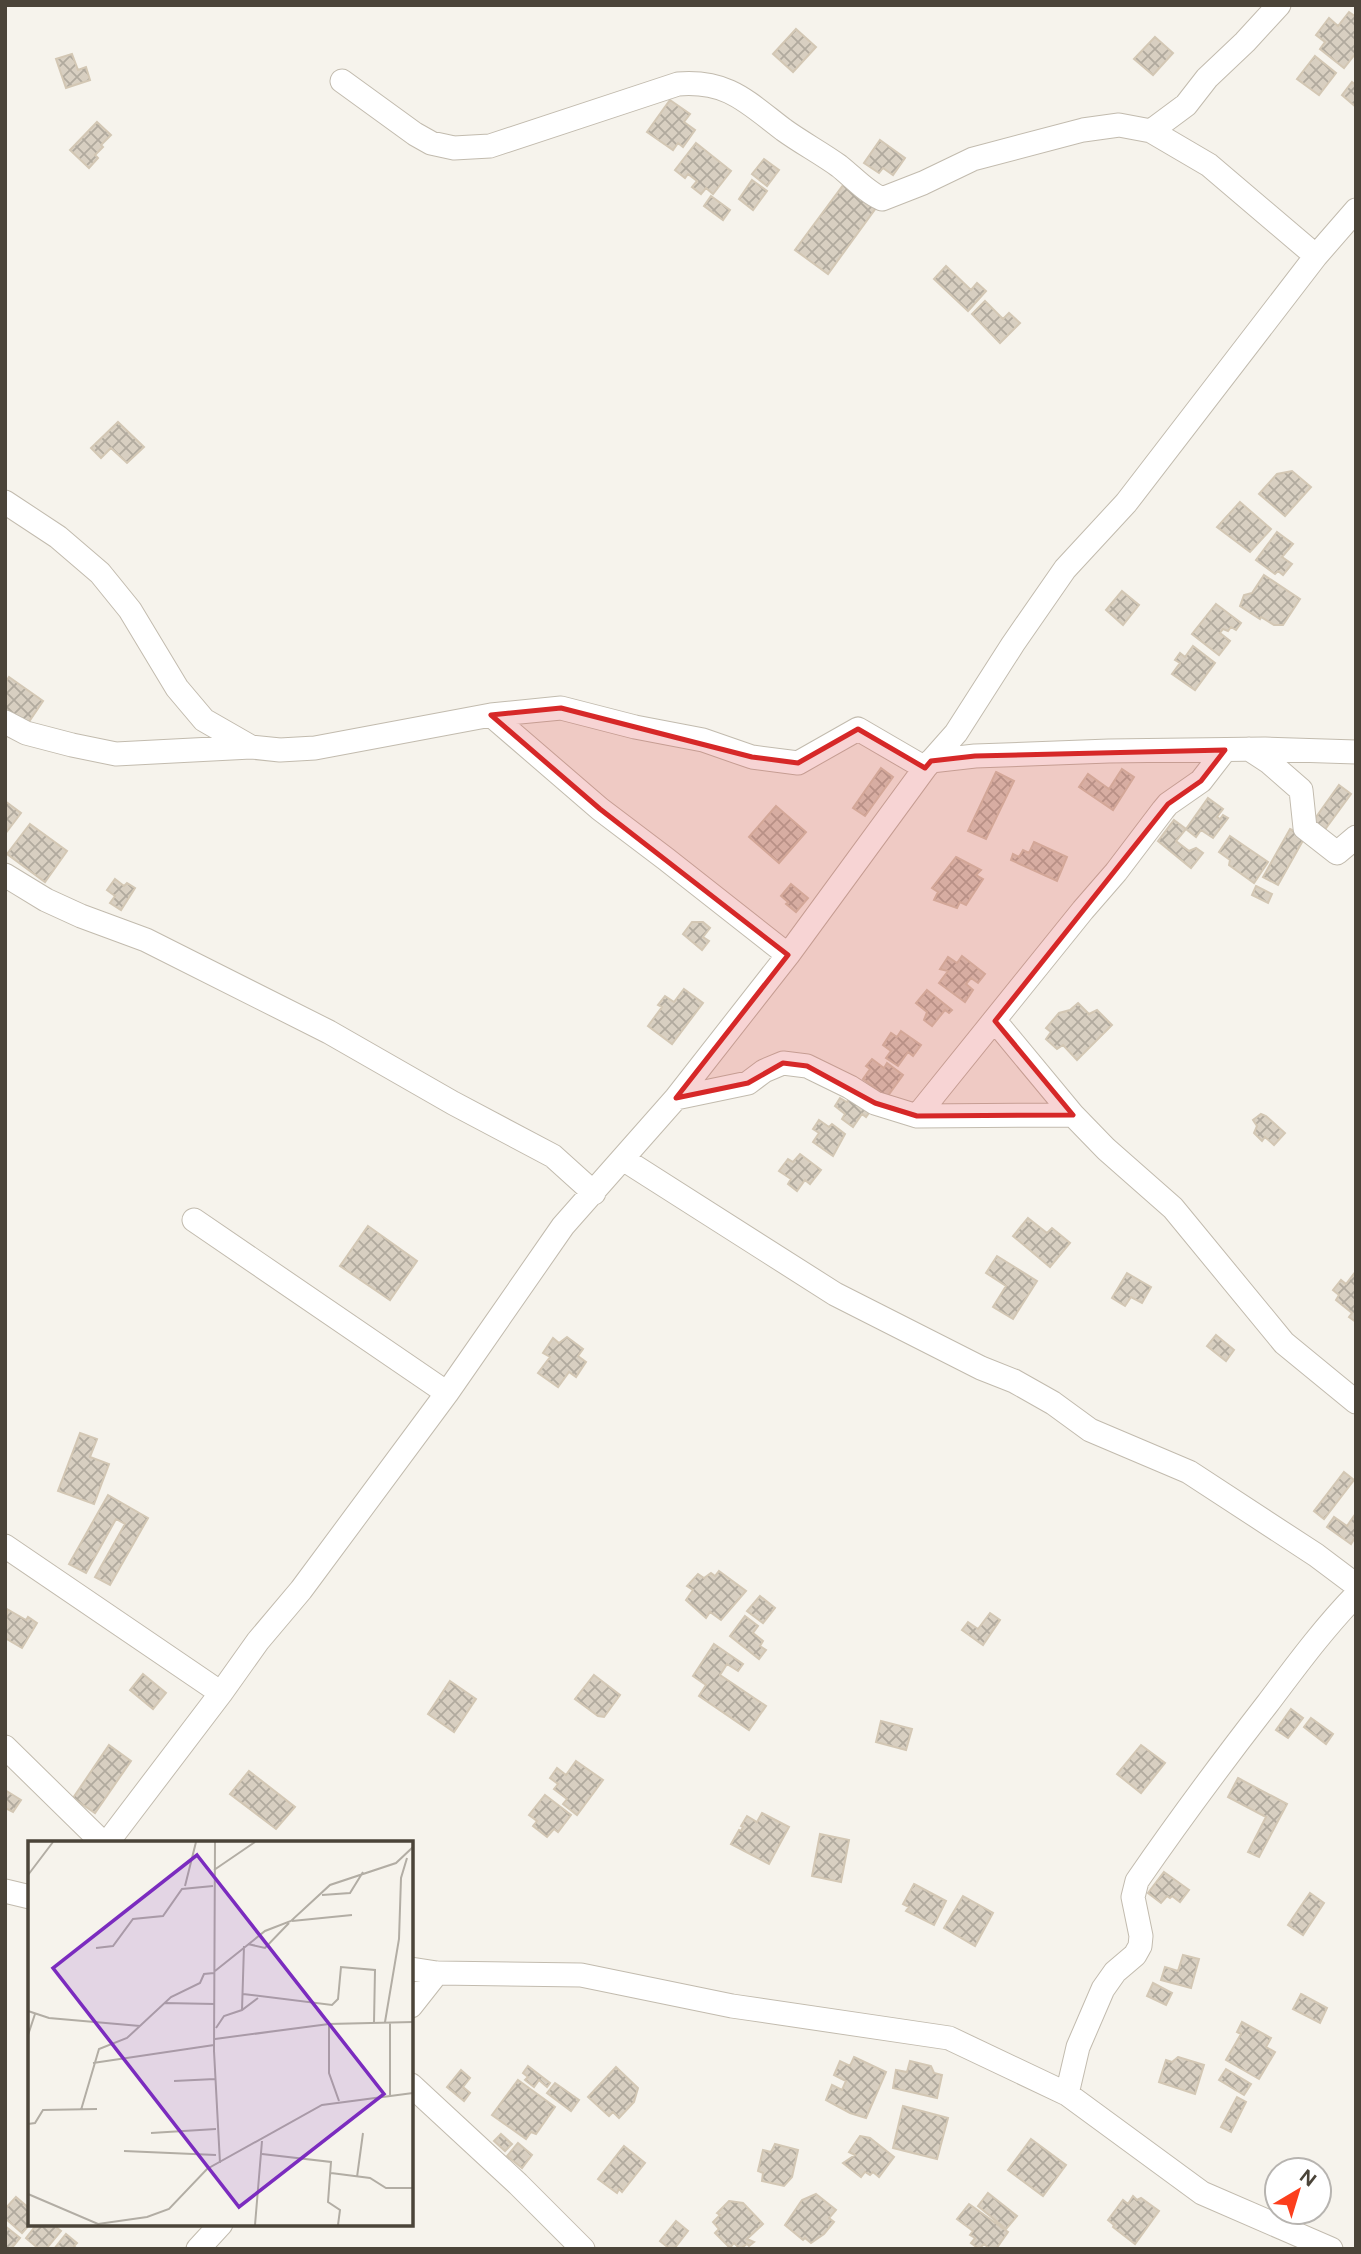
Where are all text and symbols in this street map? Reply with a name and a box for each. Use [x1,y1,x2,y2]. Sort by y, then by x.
inset map [28,1841,413,2226]
north arrow [1263,2156,1333,2226]
text: N [1295,2164,1321,2192]

